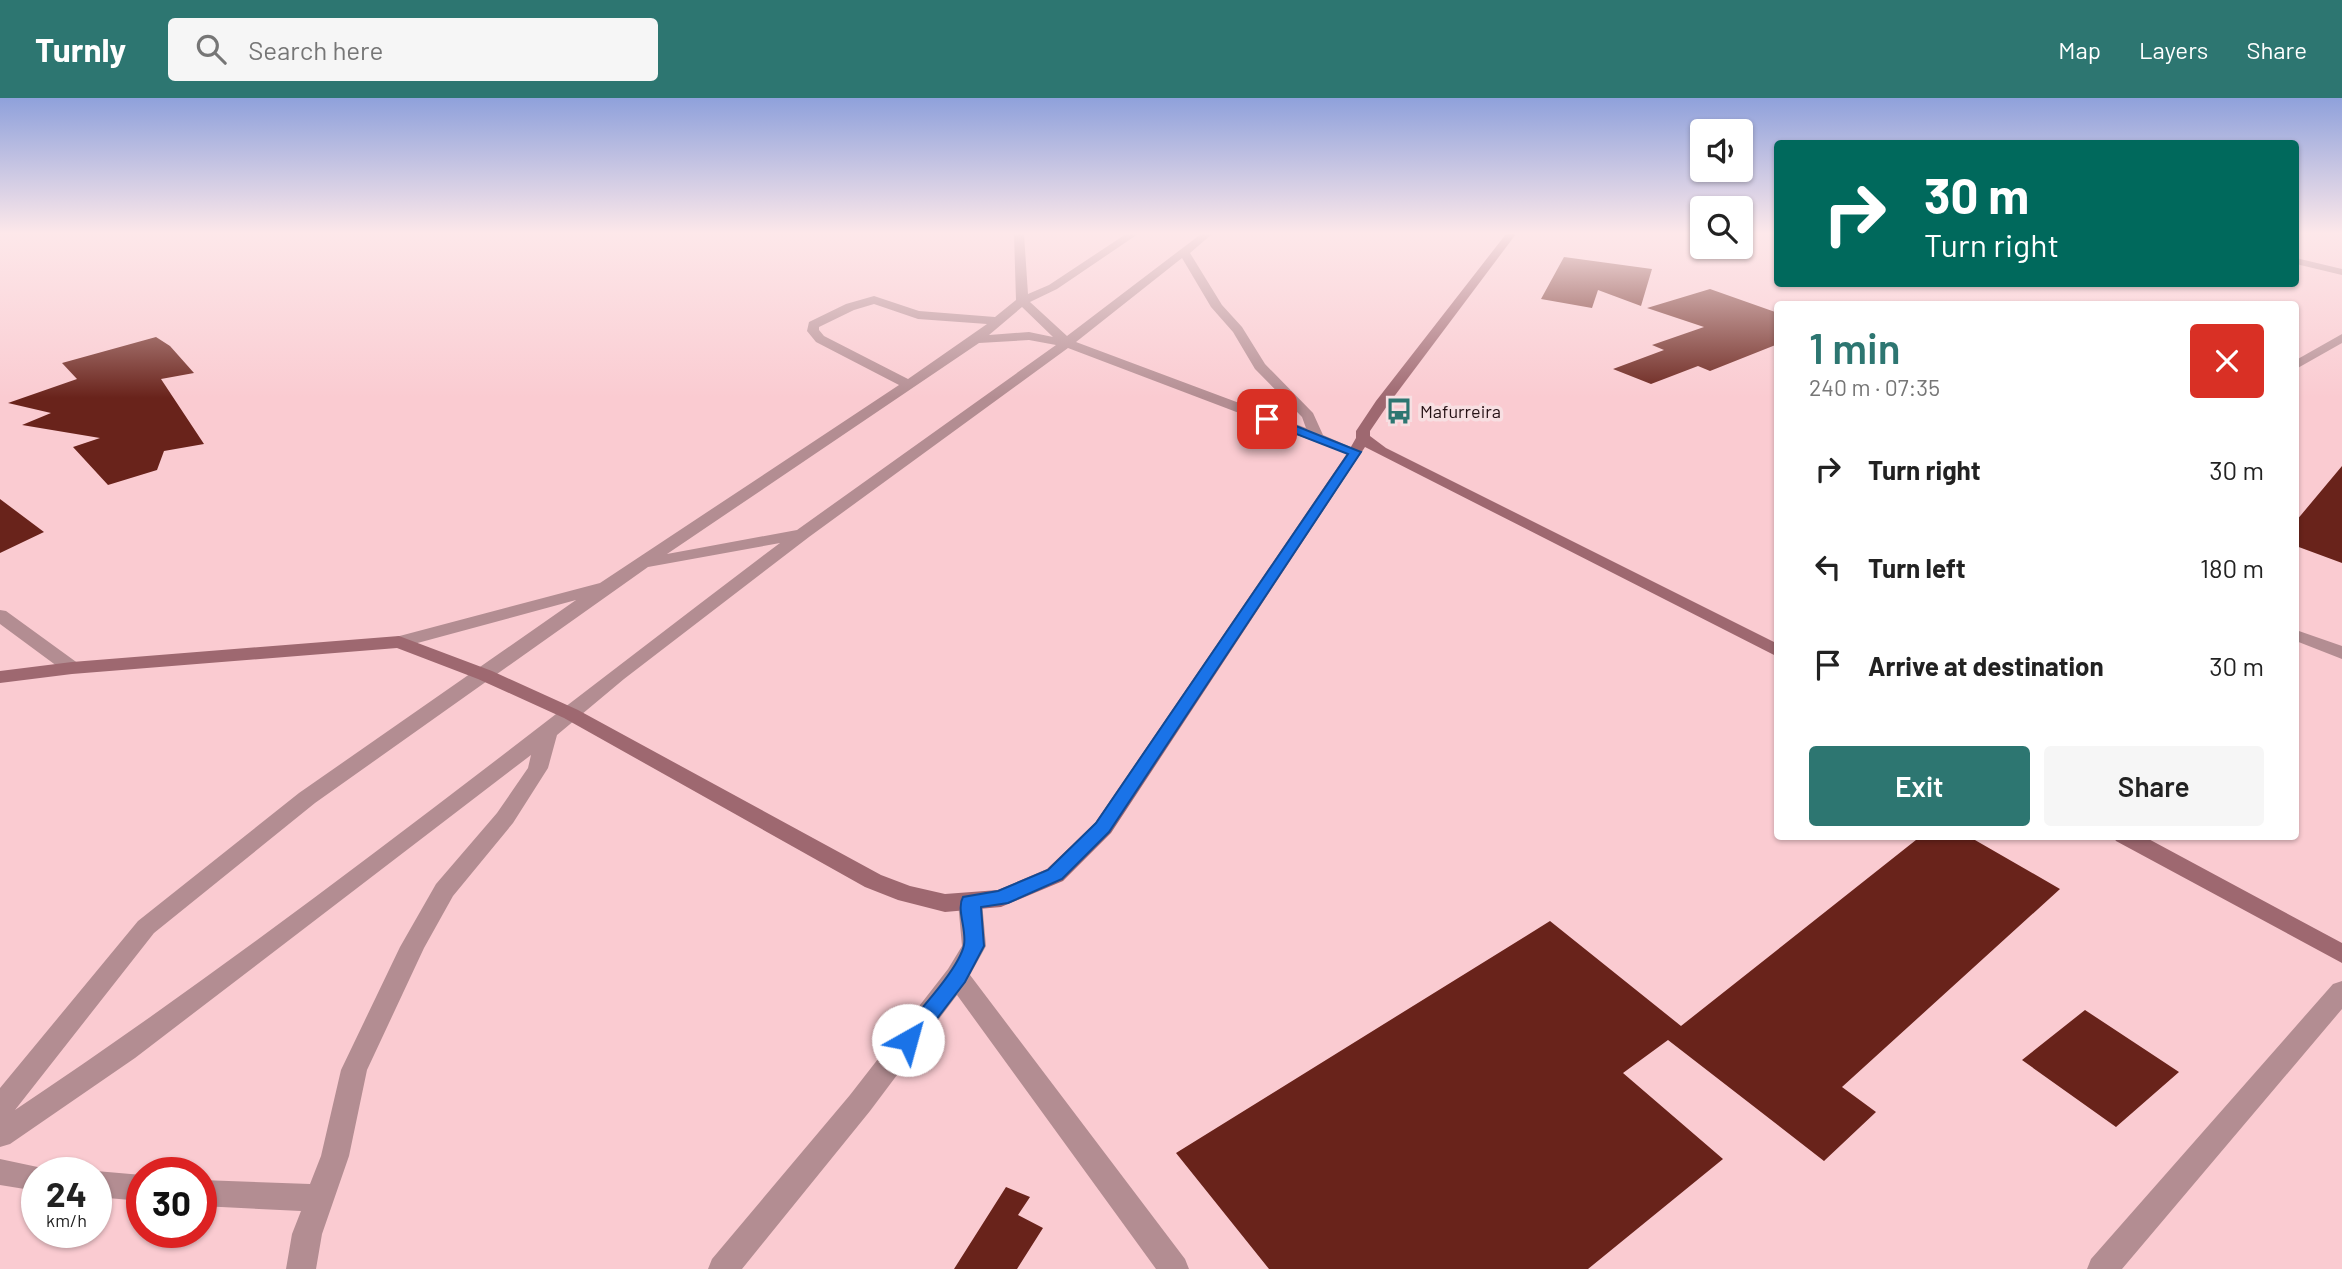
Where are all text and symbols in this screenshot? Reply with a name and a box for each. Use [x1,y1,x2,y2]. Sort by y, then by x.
search box [168,18,658,81]
text: Turnly [35,29,126,69]
icon: search [192,30,230,68]
text: Search here [248,34,383,65]
text: Map [2058,35,2101,64]
text: Layers [2139,35,2208,64]
text: Share [2246,35,2307,64]
map controls [1690,119,1753,259]
button: sound [1690,119,1753,182]
text: 30 m [1924,165,2029,224]
icon: right [1809,168,1900,259]
button: search [1690,196,1753,259]
text: Turn right [1924,225,2059,263]
text: 1 min [1809,322,1901,372]
button: close [2190,324,2264,398]
text: 240 m · 07:35 [1809,373,1940,401]
pin [1237,389,1297,449]
bus stop icon: Mafurreira [1384,396,1414,426]
icon: arrive [1248,400,1286,438]
place label: Mafurreira [1420,400,1501,422]
icon: right [1809,450,1847,488]
text: Turn right [1868,454,1981,485]
text: 30 m [2209,454,2264,485]
icon: left [1809,548,1847,586]
text: Turn left [1868,552,1966,583]
text: 180 m [2200,552,2264,583]
icon: arrive [1809,646,1847,684]
text: Arrive at destination [1868,650,2104,681]
text: 30 m [2209,650,2264,681]
button: Exit [1809,746,2030,826]
button: Share [2044,746,2264,826]
position arrow [871,1003,945,1077]
speed limit sign: 30 [126,1157,217,1248]
text: 24 [46,1172,87,1214]
text: km/h [46,1209,87,1231]

